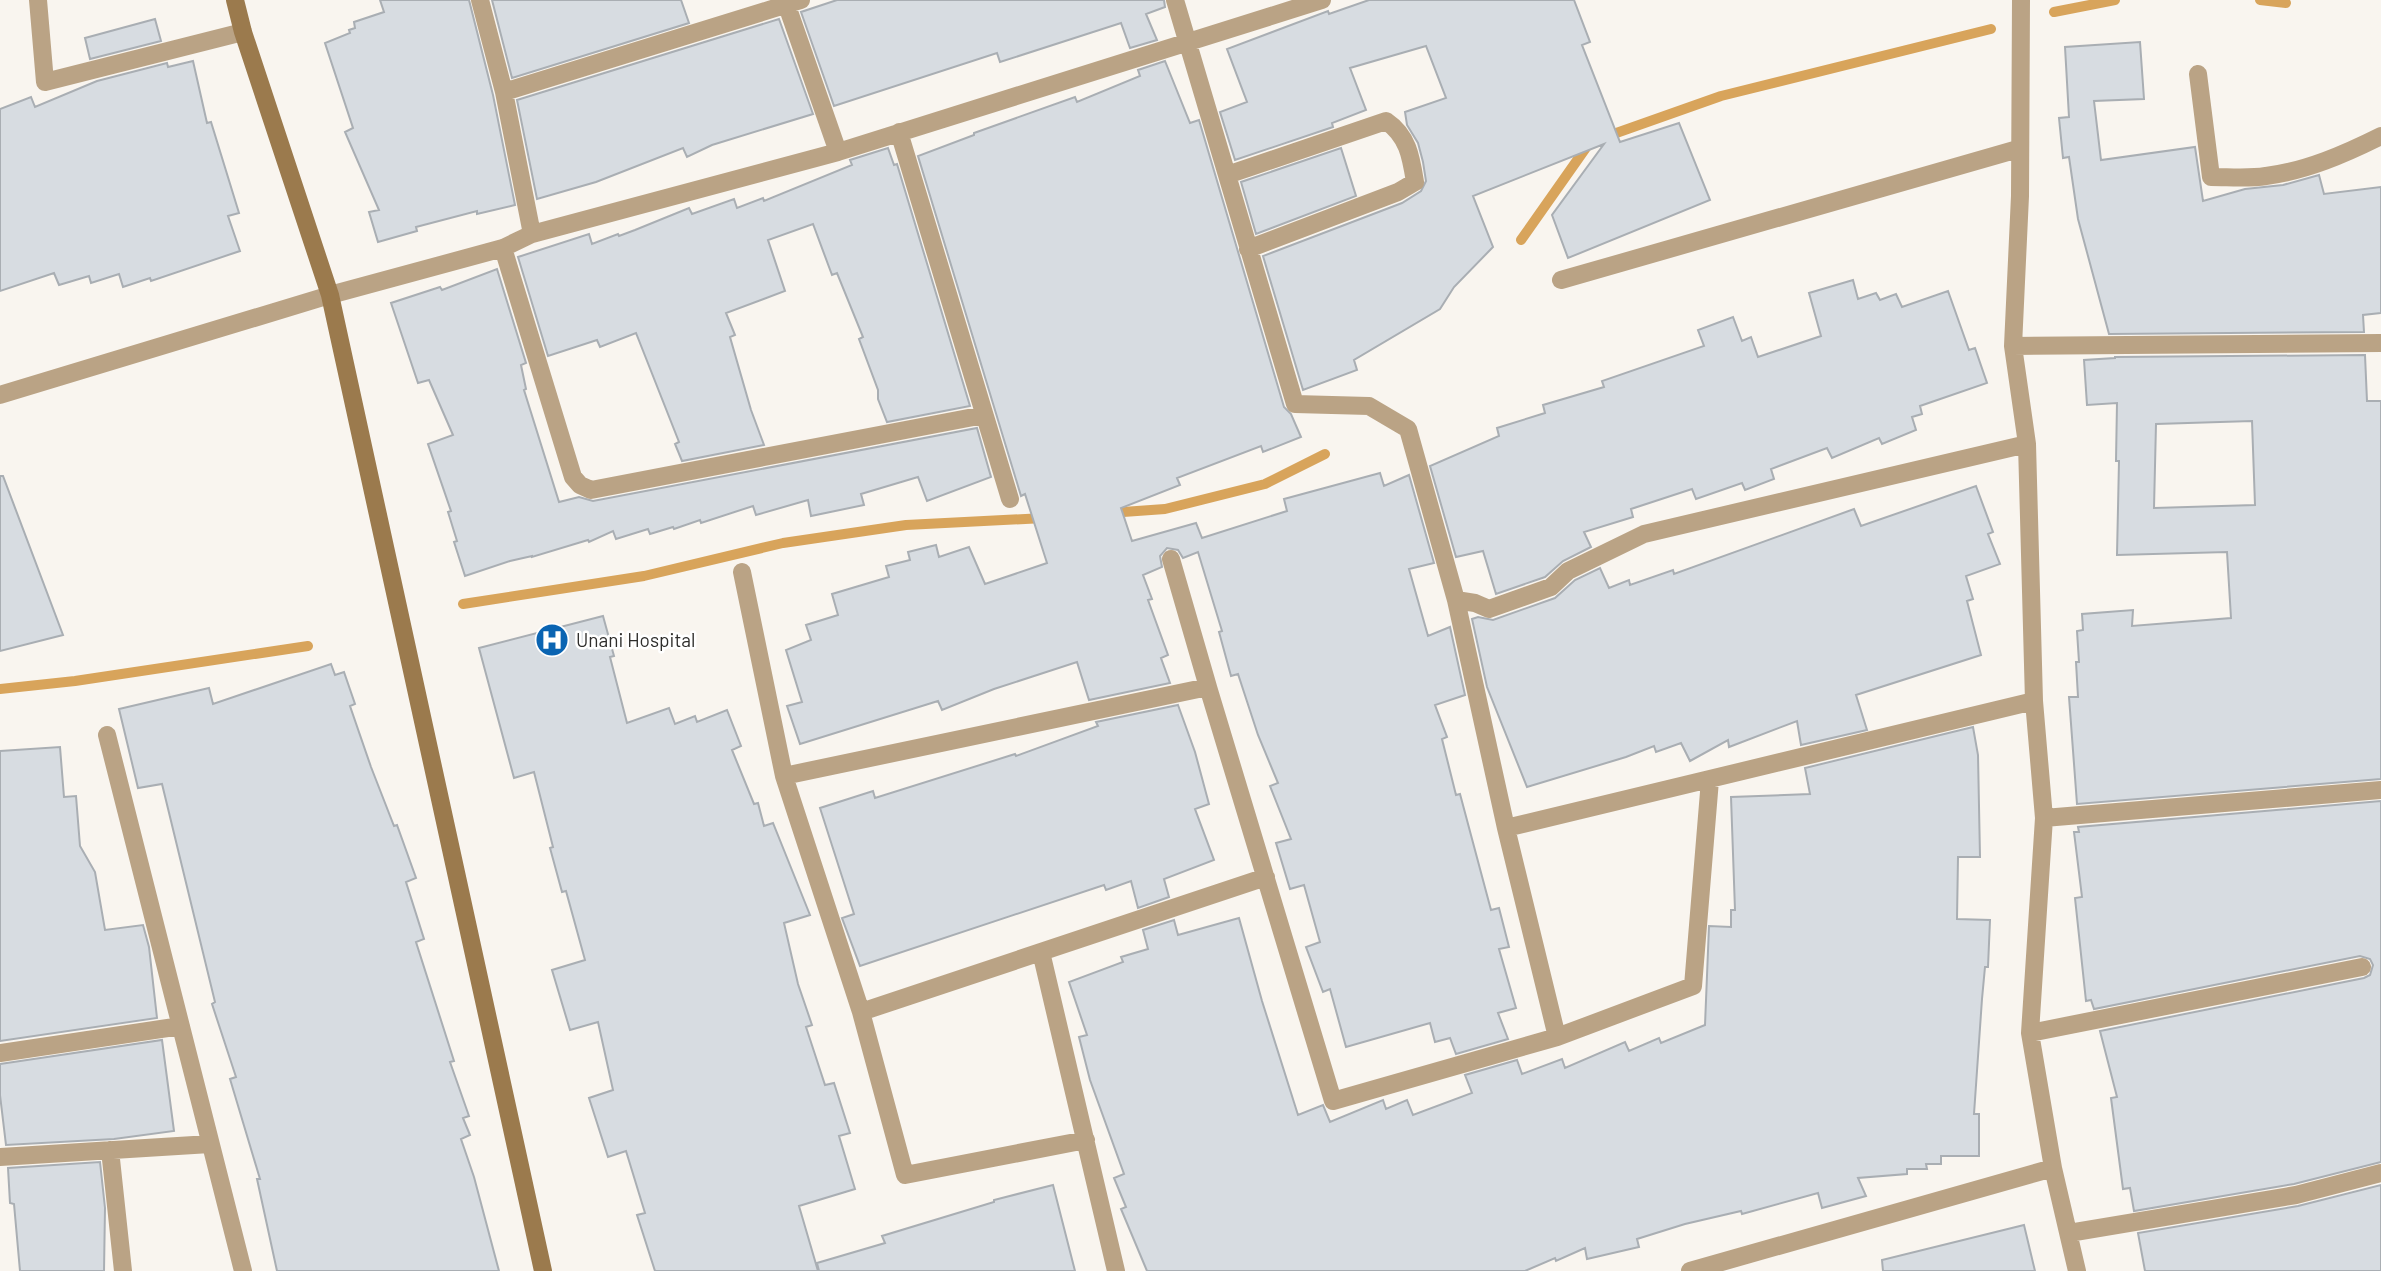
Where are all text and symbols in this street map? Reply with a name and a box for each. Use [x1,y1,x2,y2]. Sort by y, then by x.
hospital icon: Unani Hospital [533,621,571,659]
place label: Unani Hospital [576,628,695,651]

